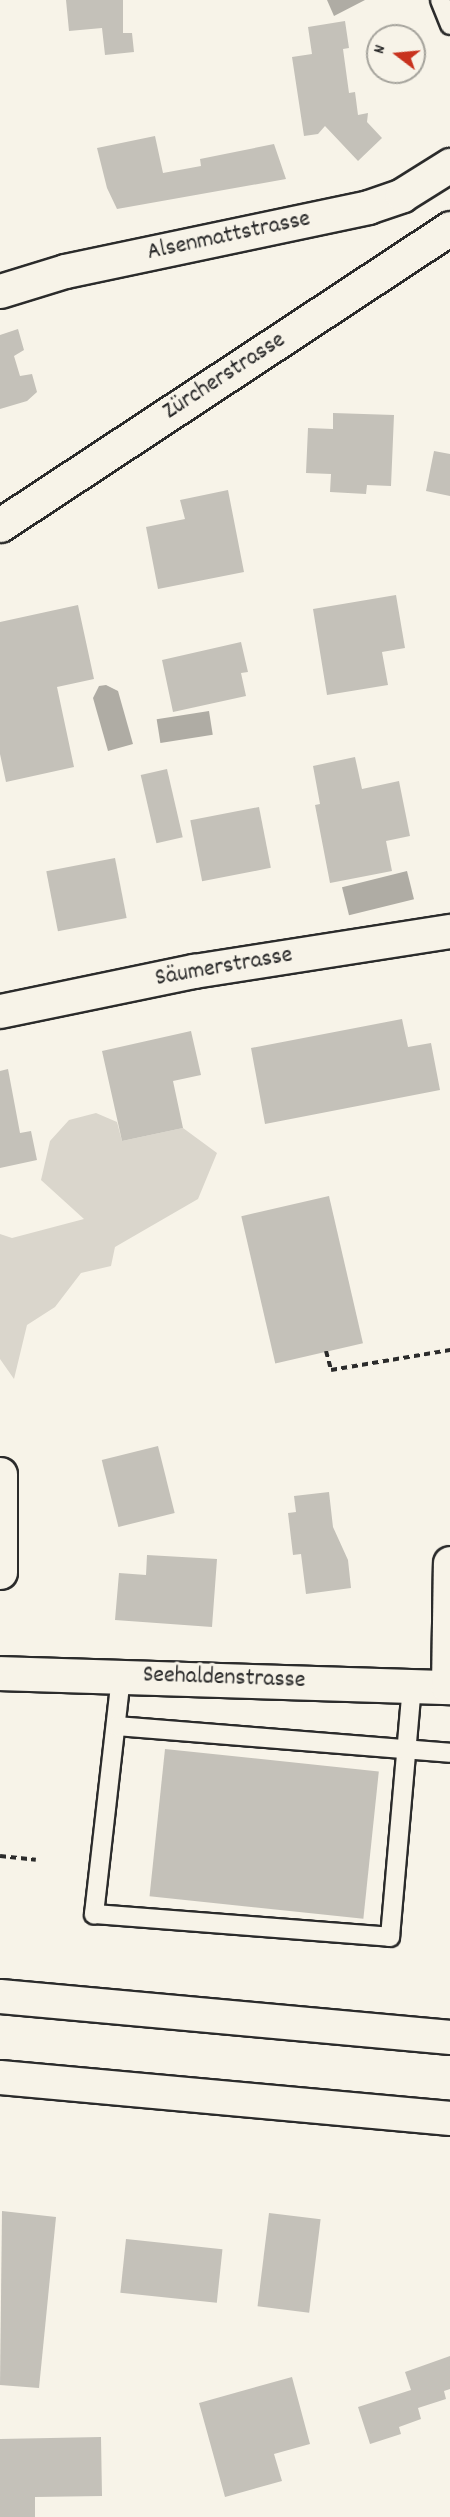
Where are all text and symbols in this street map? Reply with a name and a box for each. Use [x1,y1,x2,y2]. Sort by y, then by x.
north arrow [366,24,426,84]
text: N [368,42,392,56]
street label: Alsenmattstrasse [145,206,313,268]
street label: Zürcherstrasse [159,327,291,427]
street label: Säumerstrasse [153,942,295,994]
street label: Seehaldenstrasse [142,1662,306,1696]

